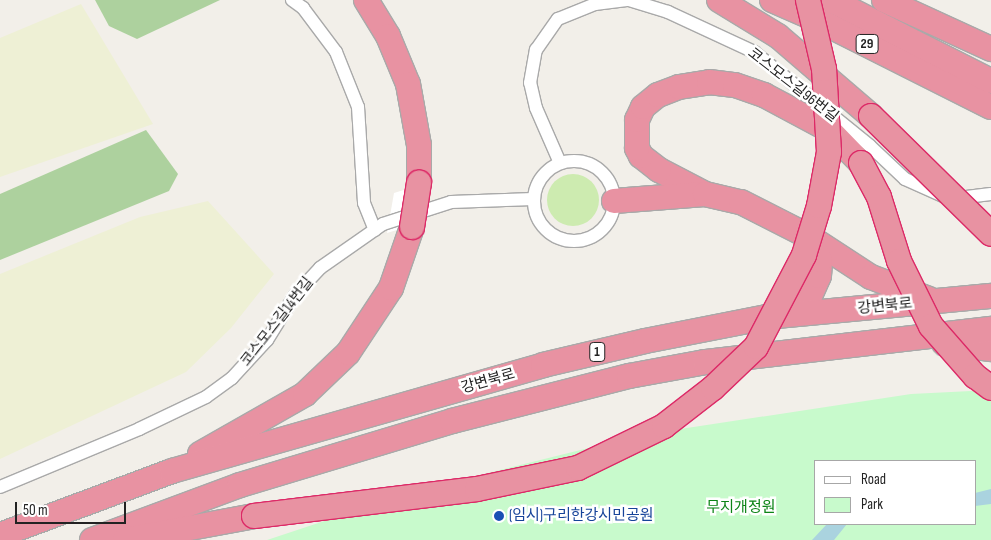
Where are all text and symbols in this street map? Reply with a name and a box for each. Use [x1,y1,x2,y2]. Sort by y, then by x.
road number: 29 [854,33,880,56]
street label: 코스모스길96번길 [744,44,842,126]
street label: 코스모스길14번길 [237,274,317,370]
street label: 강변북로 [857,294,913,318]
road number: 1 [588,341,606,364]
street label: 강변북로 [459,365,517,397]
legend [814,460,976,525]
text: Road [861,470,886,489]
scale bar [18,492,129,524]
text: Park [861,495,883,514]
park label: 무지개정원 [707,499,775,517]
text: 50 m [23,501,48,520]
place label: (임시)구리한강시민공원 [509,507,653,525]
marker: (임시)구리한강시민공원 [493,510,505,522]

